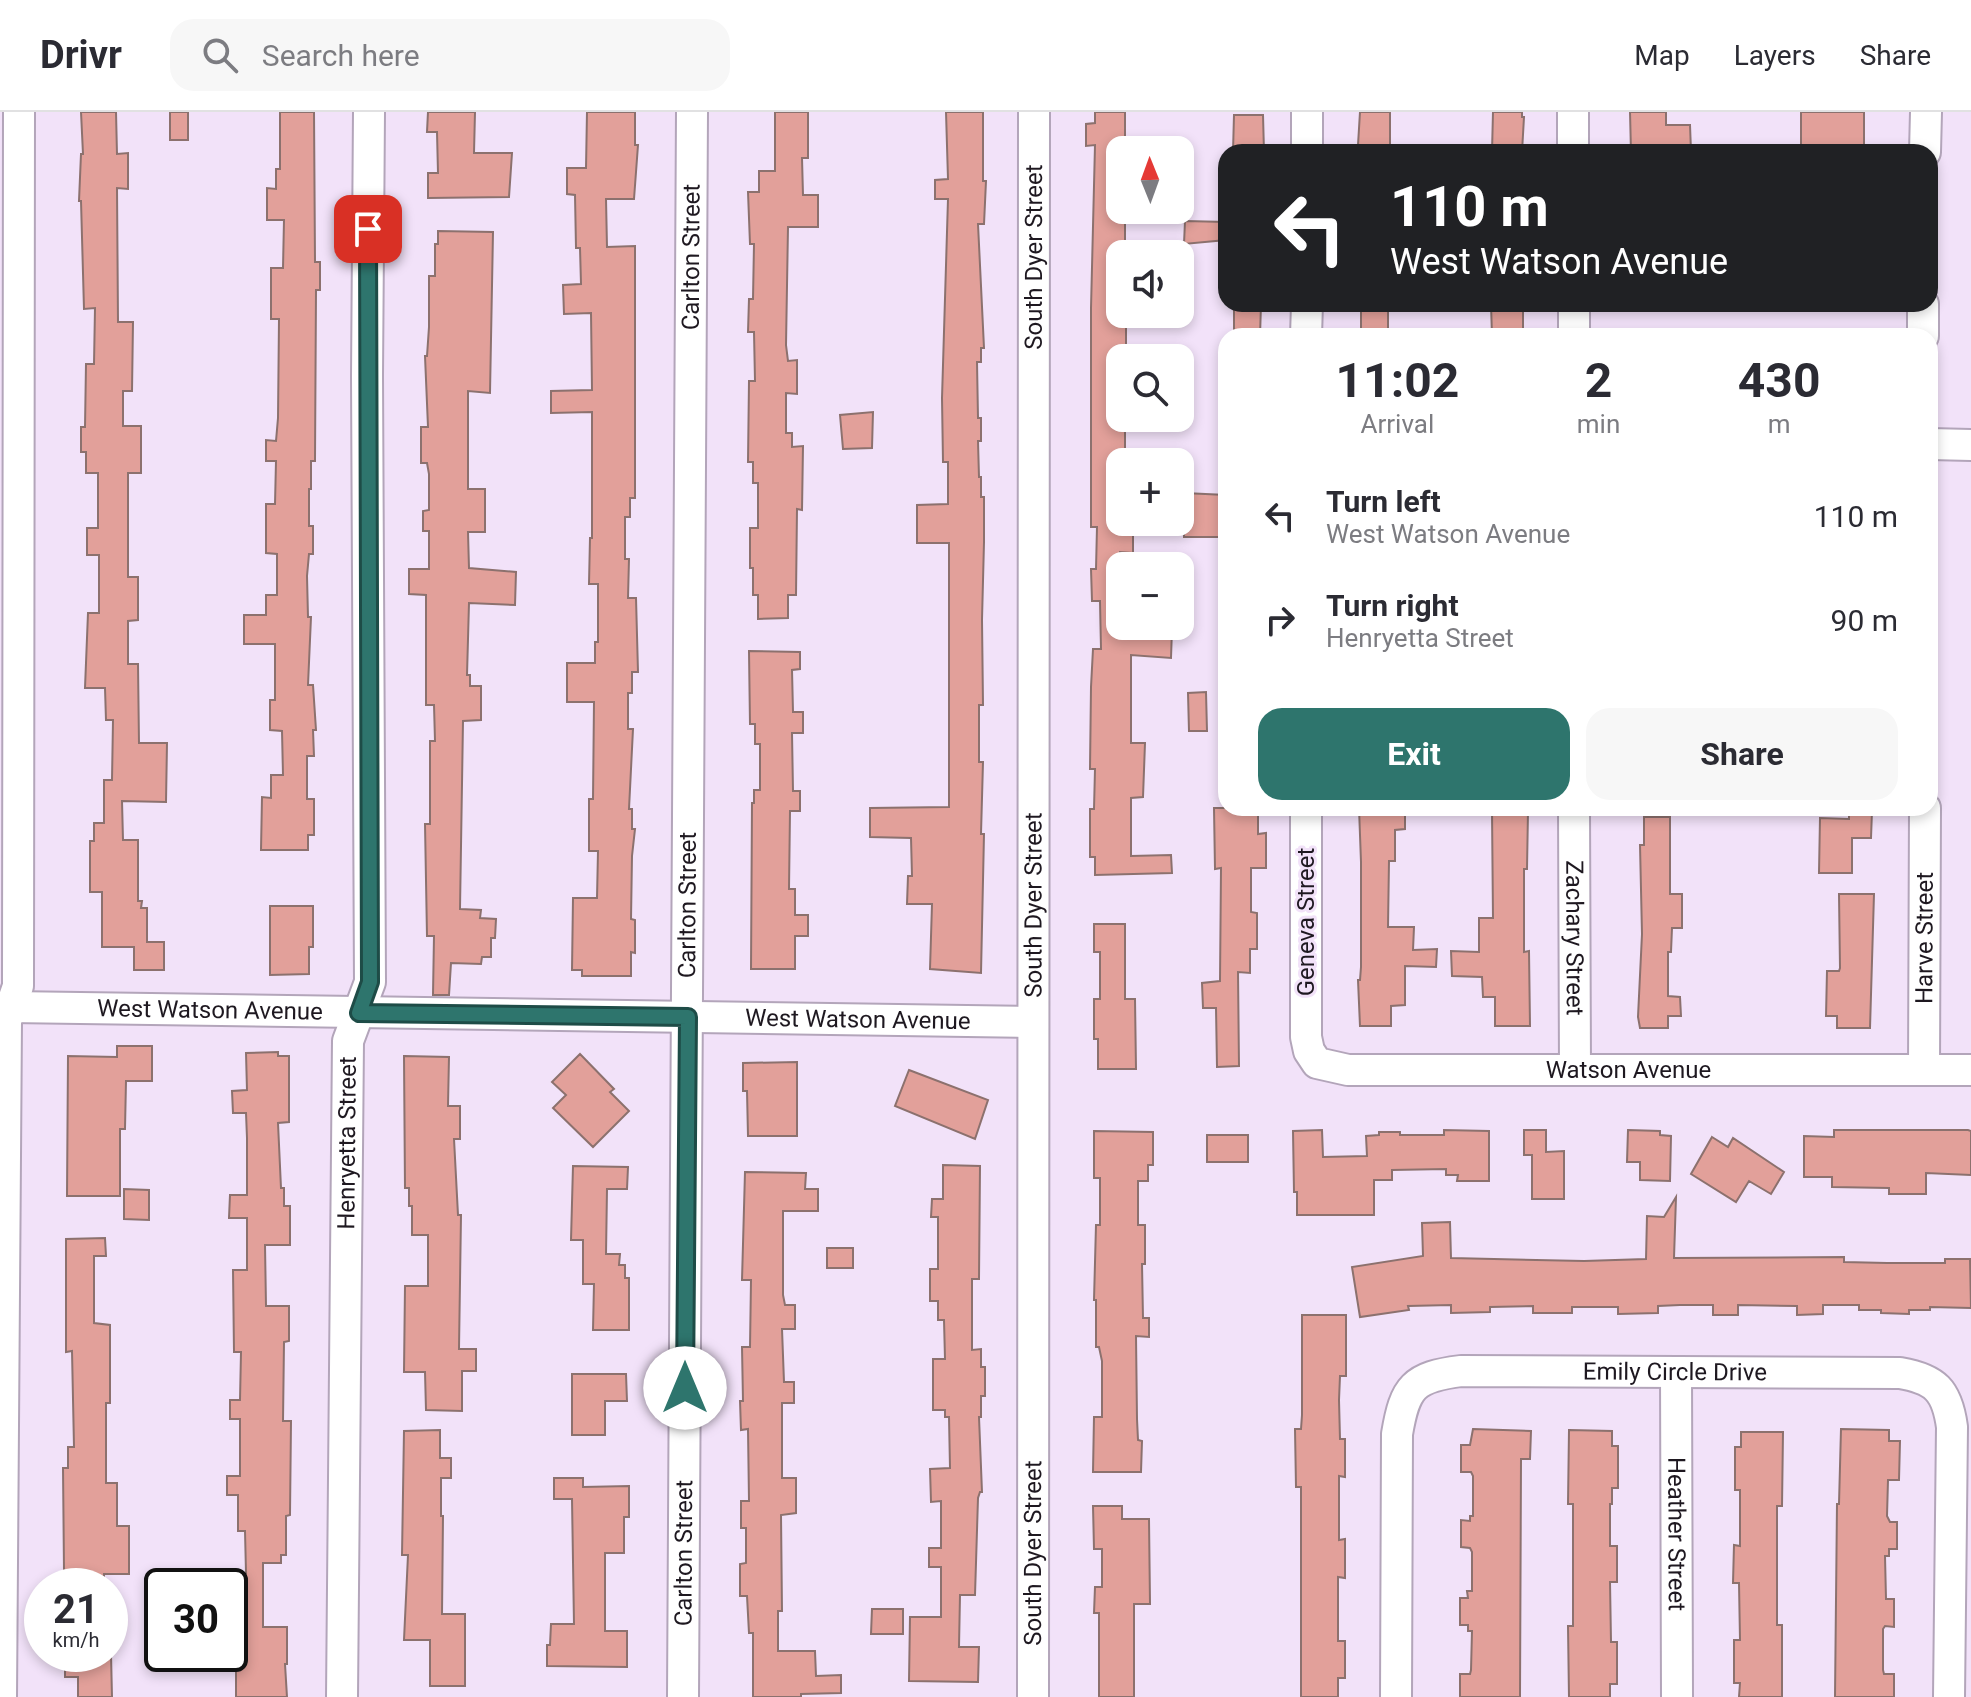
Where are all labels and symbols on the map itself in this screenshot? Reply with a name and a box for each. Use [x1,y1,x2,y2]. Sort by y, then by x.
north arrow [1106,136,1194,224]
street label: South Dyer Street [1020,164,1048,350]
street label: Carlton Street [677,184,706,330]
pin [334,195,402,263]
street label: South Dyer Street [1019,812,1048,998]
street label: Carlton Street [673,832,702,978]
street label: Geneva Street [1292,848,1320,996]
street label: Zachary Street [1560,860,1589,1016]
street label: Harve Street [1910,872,1939,1004]
street label: West Watson Avenue [97,994,323,1026]
street label: West Watson Avenue [745,1004,971,1035]
street label: Henryetta Street [332,1056,362,1230]
street label: Watson Avenue [1546,1056,1711,1084]
position arrow [643,1346,727,1430]
street label: Emily Circle Drive [1583,1358,1767,1386]
street label: Heather Street [1662,1457,1691,1611]
street label: South Dyer Street [1019,1460,1047,1646]
street label: Carlton Street [669,1480,698,1626]
speed limit sign: 30 [144,1568,248,1672]

